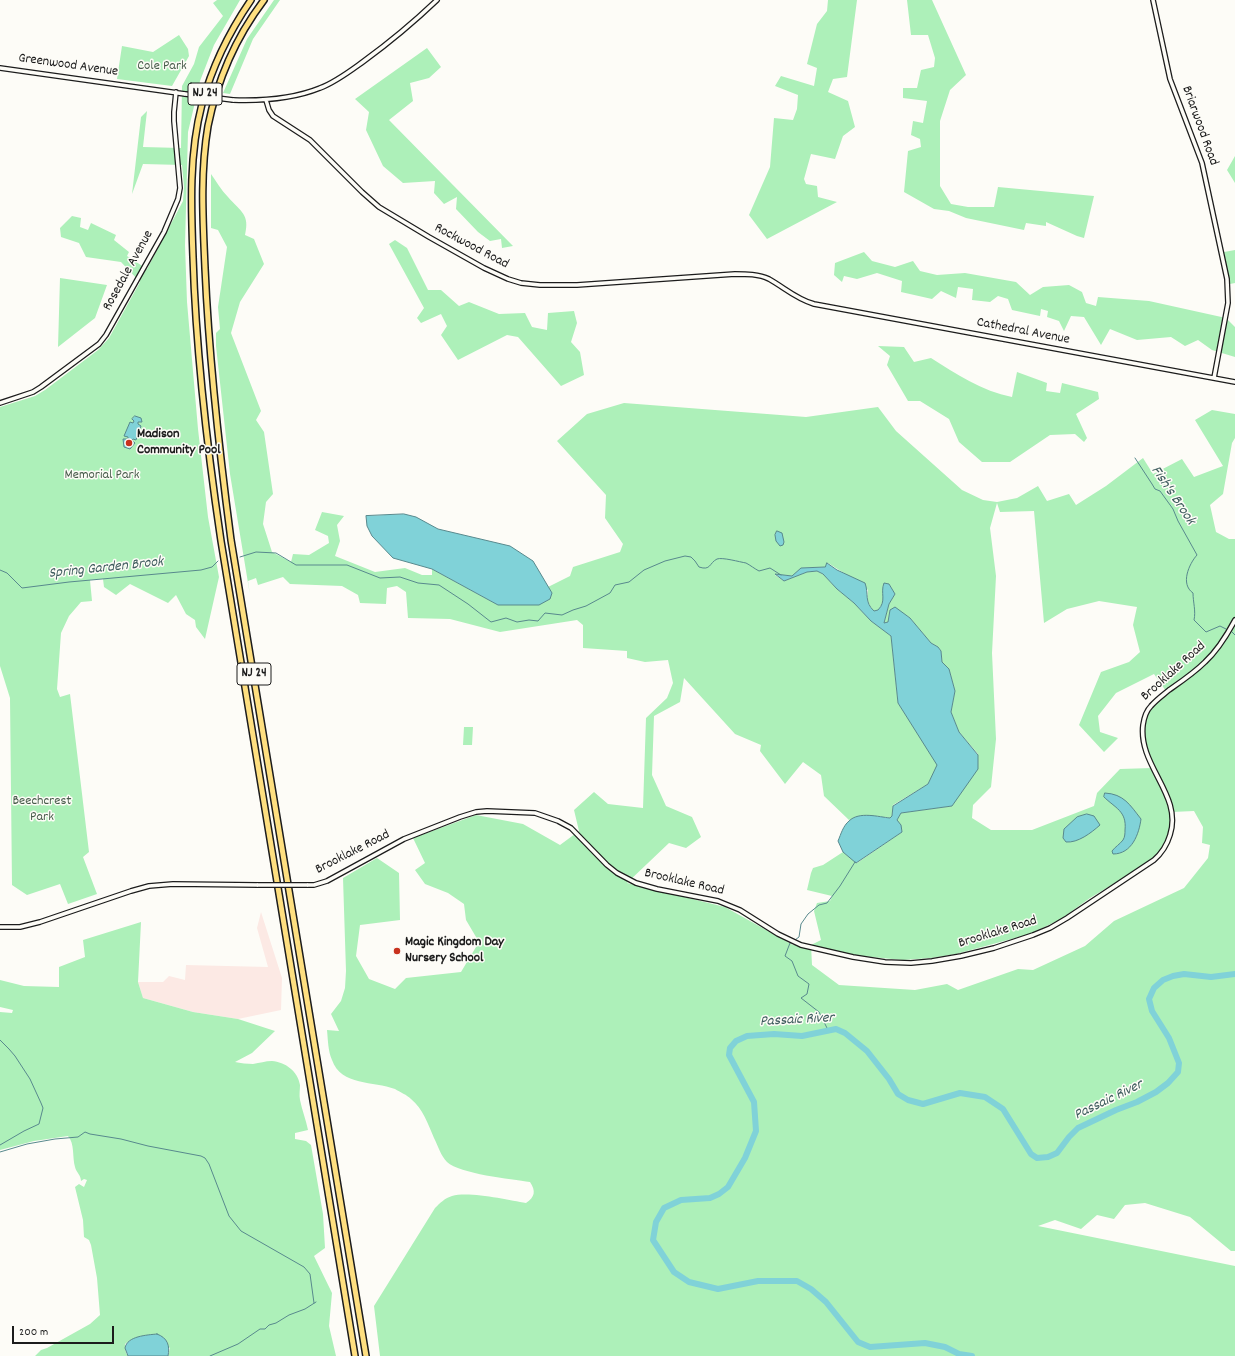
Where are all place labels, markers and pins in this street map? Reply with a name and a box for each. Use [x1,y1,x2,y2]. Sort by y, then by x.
place label: Madison Community Pool [137,427,221,460]
marker: Madison Community Pool [124,438,134,448]
place label: Magic Kingdom Day Nursery School [405,935,504,968]
marker: Magic Kingdom Day Nursery School [392,946,402,956]

